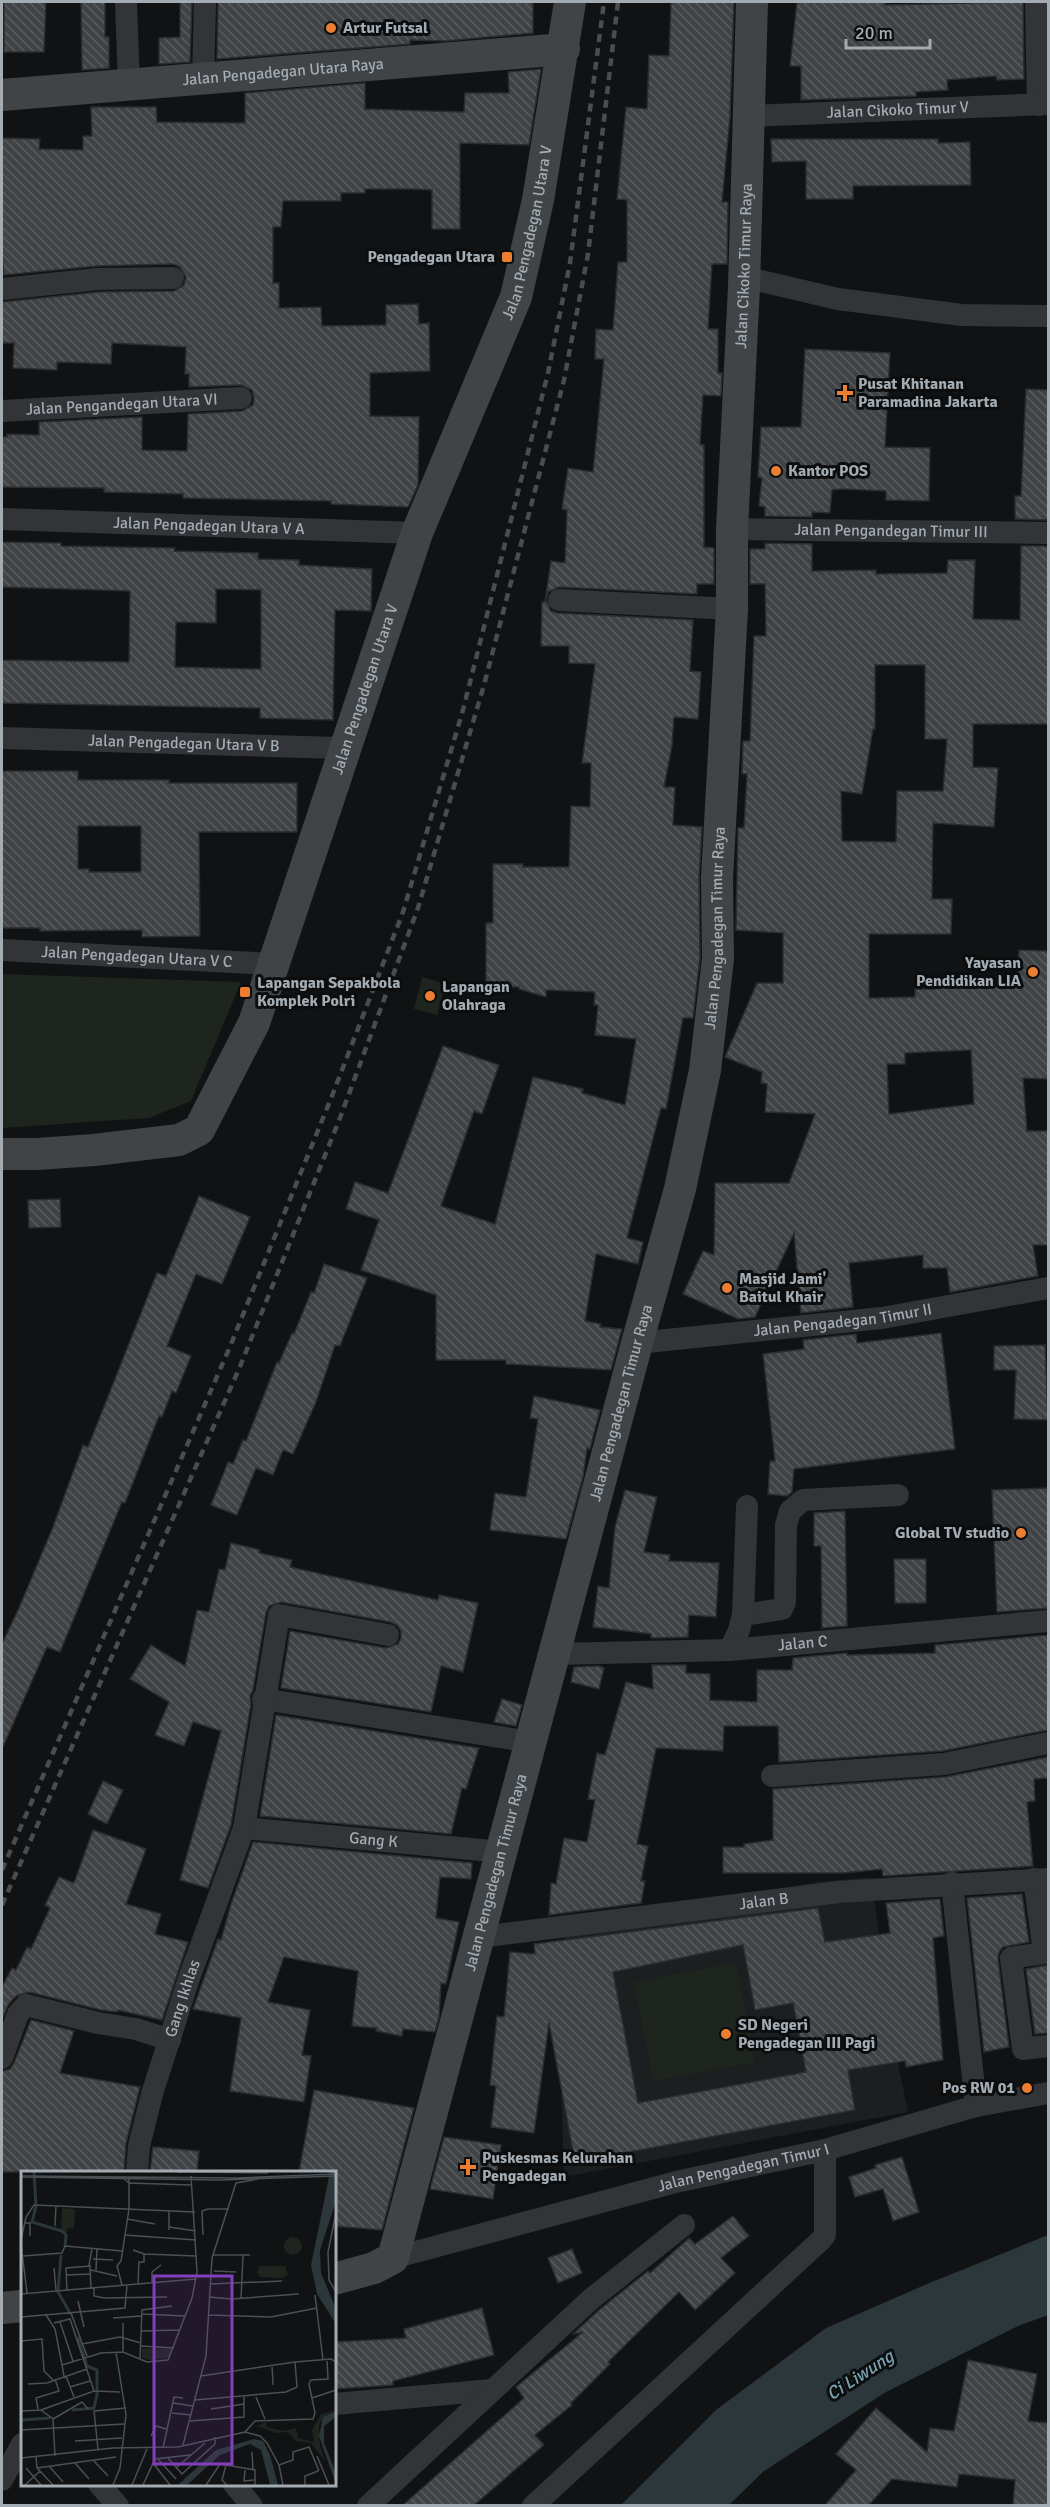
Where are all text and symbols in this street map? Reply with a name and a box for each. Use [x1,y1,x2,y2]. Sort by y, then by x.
scale bar [846,12,930,50]
place label: Artur Futsal [343,18,428,38]
marker: Artur Futsal [324,21,338,35]
text: 20 m [855,22,893,44]
street label: Jalan Pengadegan Utara Raya [182,54,385,90]
street label: Jalan Cikoko Timur V [827,97,969,123]
street label: Jalan Pengadegan Utara V [498,144,557,323]
street label: Jalan Cikoko Timur Raya [731,183,757,349]
place label: Pengadegan Utara [368,247,495,267]
marker: Pengadegan Utara [500,250,514,264]
place label: Pusat Khitanan Paramadina Jakarta [858,374,998,412]
marker: Pusat Khitanan Paramadina Jakarta [836,384,854,402]
street label: Jalan Pengandegan Utara VI [25,389,218,420]
place label: Kantor POS [788,461,868,481]
marker: Kantor POS [769,464,783,478]
street label: Jalan Pengadegan Utara V A [113,513,305,539]
street label: Jalan Pengandegan Timur III [794,520,988,542]
street label: Jalan Pengadegan Utara V [327,602,403,777]
street label: Jalan Pengadegan Utara V B [88,731,280,756]
street label: Jalan Pengadegan Timur Raya [700,826,730,1031]
street label: Jalan Pengadegan Utara V C [41,942,233,972]
place label: Yayasan Pendidikan LIA [916,953,1022,991]
marker: Yayasan Pendidikan LIA [1026,965,1040,979]
place label: Lapangan Sepakbola Komplek Polri [257,973,400,1011]
place label: Lapangan Olahraga [442,977,510,1015]
marker: Lapangan Sepakbola Komplek Polri [238,985,252,999]
marker: Lapangan Olahraga [423,989,437,1003]
place label: Masjid Jami' Baitul Khair [739,1269,827,1307]
marker: Masjid Jami' Baitul Khair [720,1281,734,1295]
street label: Jalan Pengadegan Timur II [752,1299,934,1341]
street label: Jalan Pengadegan Timur Raya [585,1302,657,1504]
place label: Global TV studio [895,1523,1009,1543]
marker: Global TV studio [1014,1526,1028,1540]
street label: Jalan C [777,1631,829,1656]
street label: Jalan Pengadegan Timur Raya [460,1772,532,1973]
street label: Gang K [348,1828,399,1852]
street label: Jalan B [738,1888,790,1914]
street label: Gang Ikhlas [161,1957,205,2040]
place label: SD Negeri Pengadegan III Pagi [738,2015,875,2053]
marker: SD Negeri Pengadegan III Pagi [719,2027,733,2041]
place label: Pos RW 01 [942,2078,1015,2098]
marker: Pos RW 01 [1020,2081,1034,2095]
street label: Jalan Pengadegan Timur I [655,2139,832,2196]
place label: Puskesmas Kelurahan Pengadegan [482,2148,634,2186]
marker: Puskesmas Kelurahan Pengadegan [459,2158,477,2176]
inset map [21,2171,336,2486]
water label: Ci Liwung [822,2344,899,2405]

